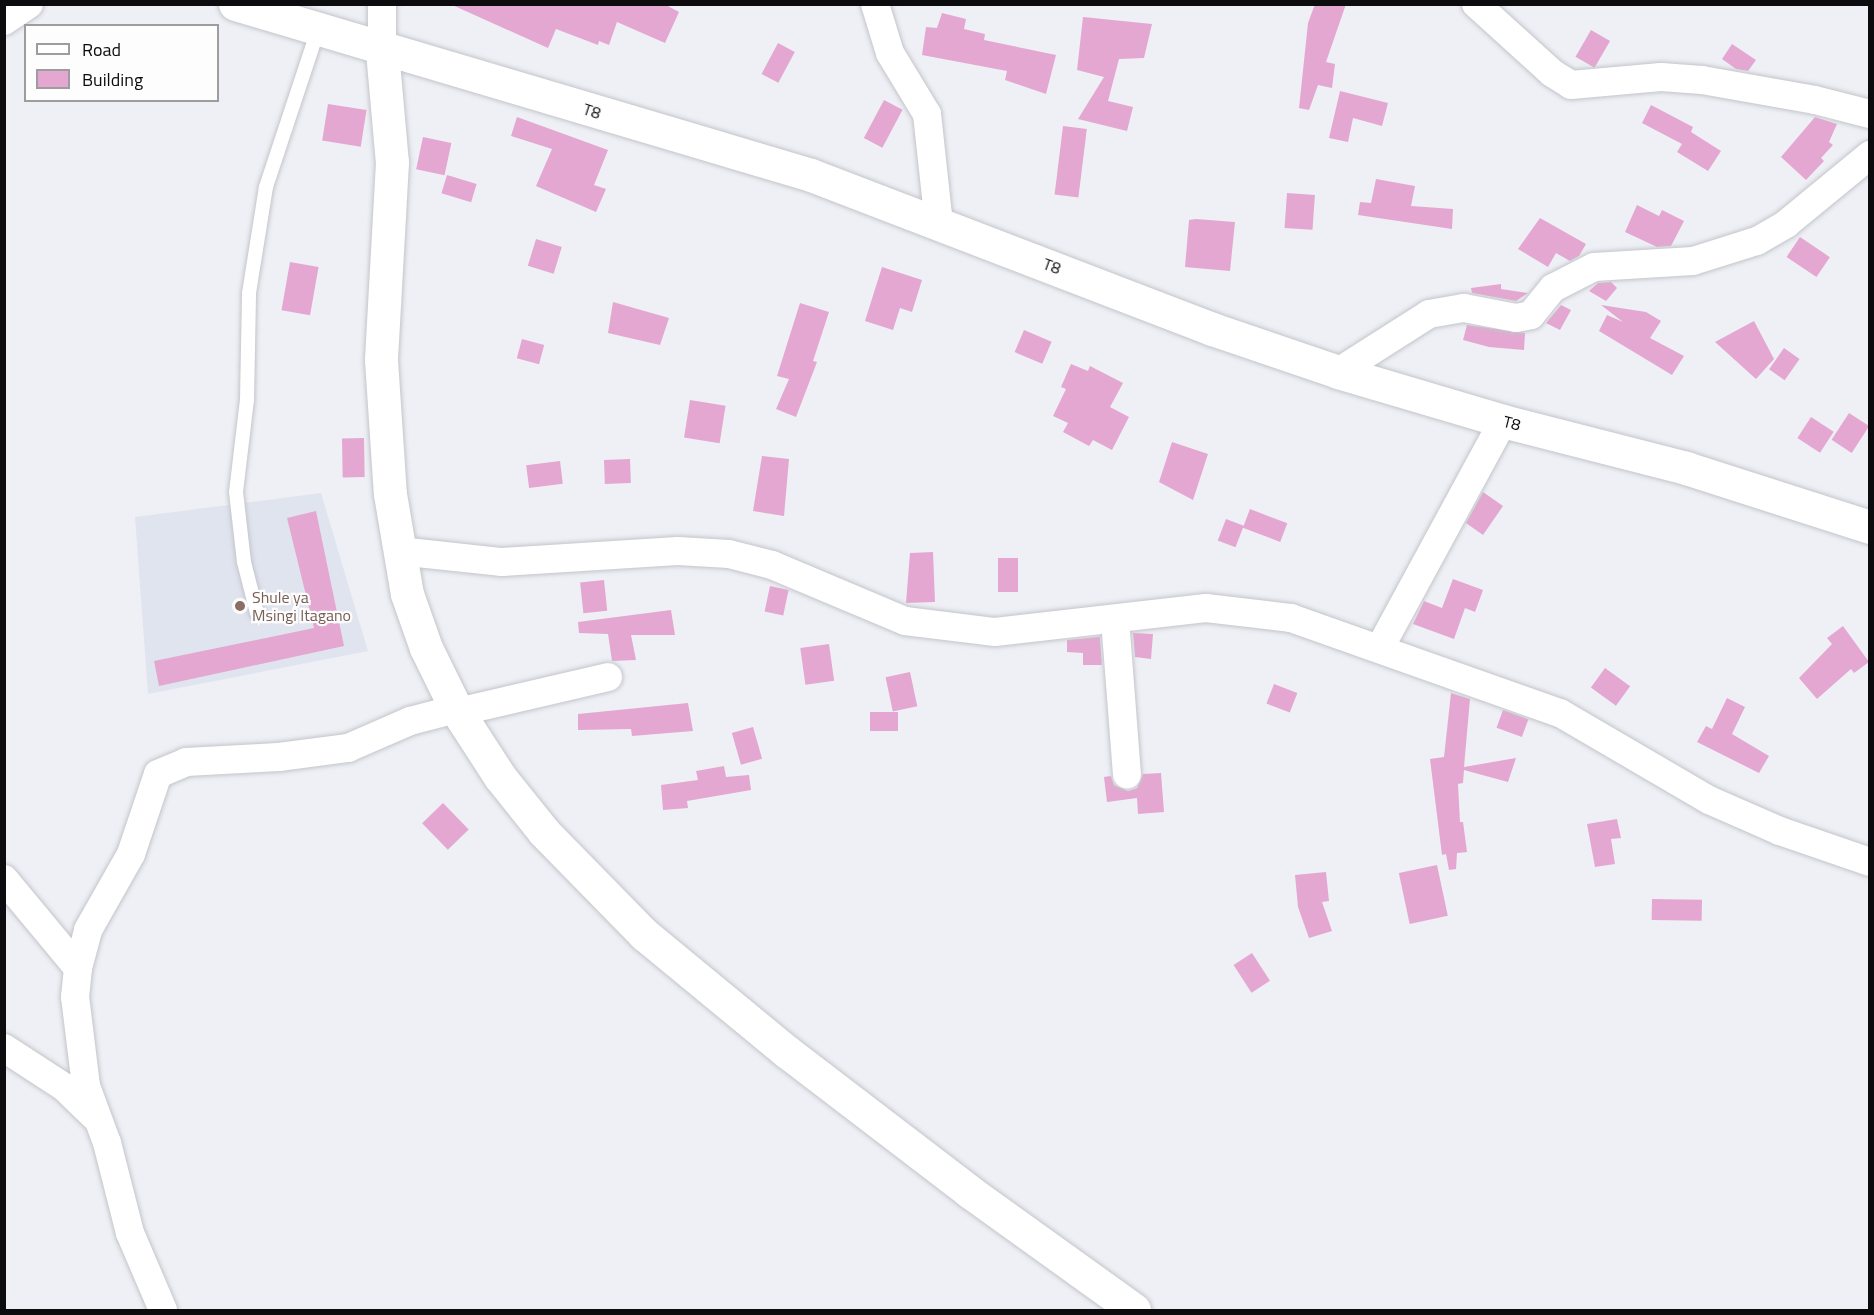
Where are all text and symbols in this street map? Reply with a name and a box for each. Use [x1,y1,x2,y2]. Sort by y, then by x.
legend [24,24,219,102]
text: Road [82,36,121,63]
text: Building [82,66,143,93]
street label: T8 [581,99,603,123]
street label: T8 [1041,254,1063,278]
street label: T8 [1501,412,1523,434]
place label: Shule ya Msingi Itagano [252,587,351,625]
marker: Shule ya Msingi Itagano [233,599,247,613]

